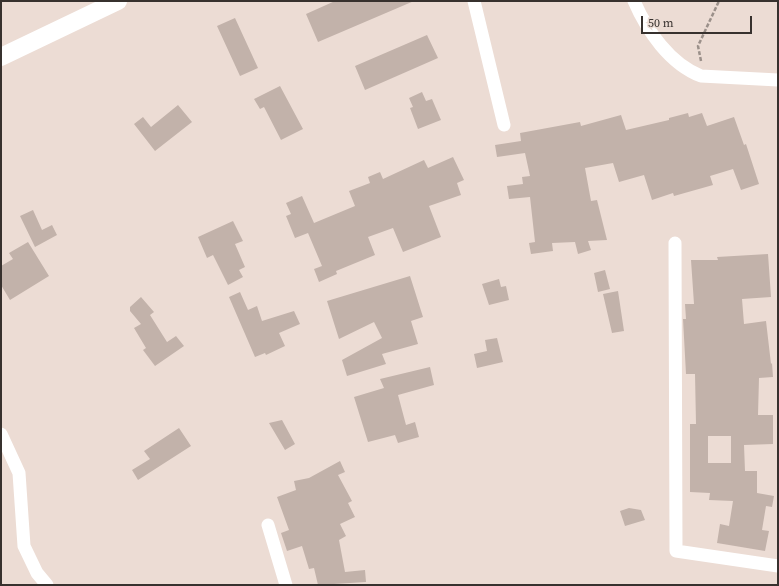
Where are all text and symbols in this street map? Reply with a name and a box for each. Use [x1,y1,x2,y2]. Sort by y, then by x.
scale bar [643,8,754,34]
text: 50 m [648,15,674,31]

